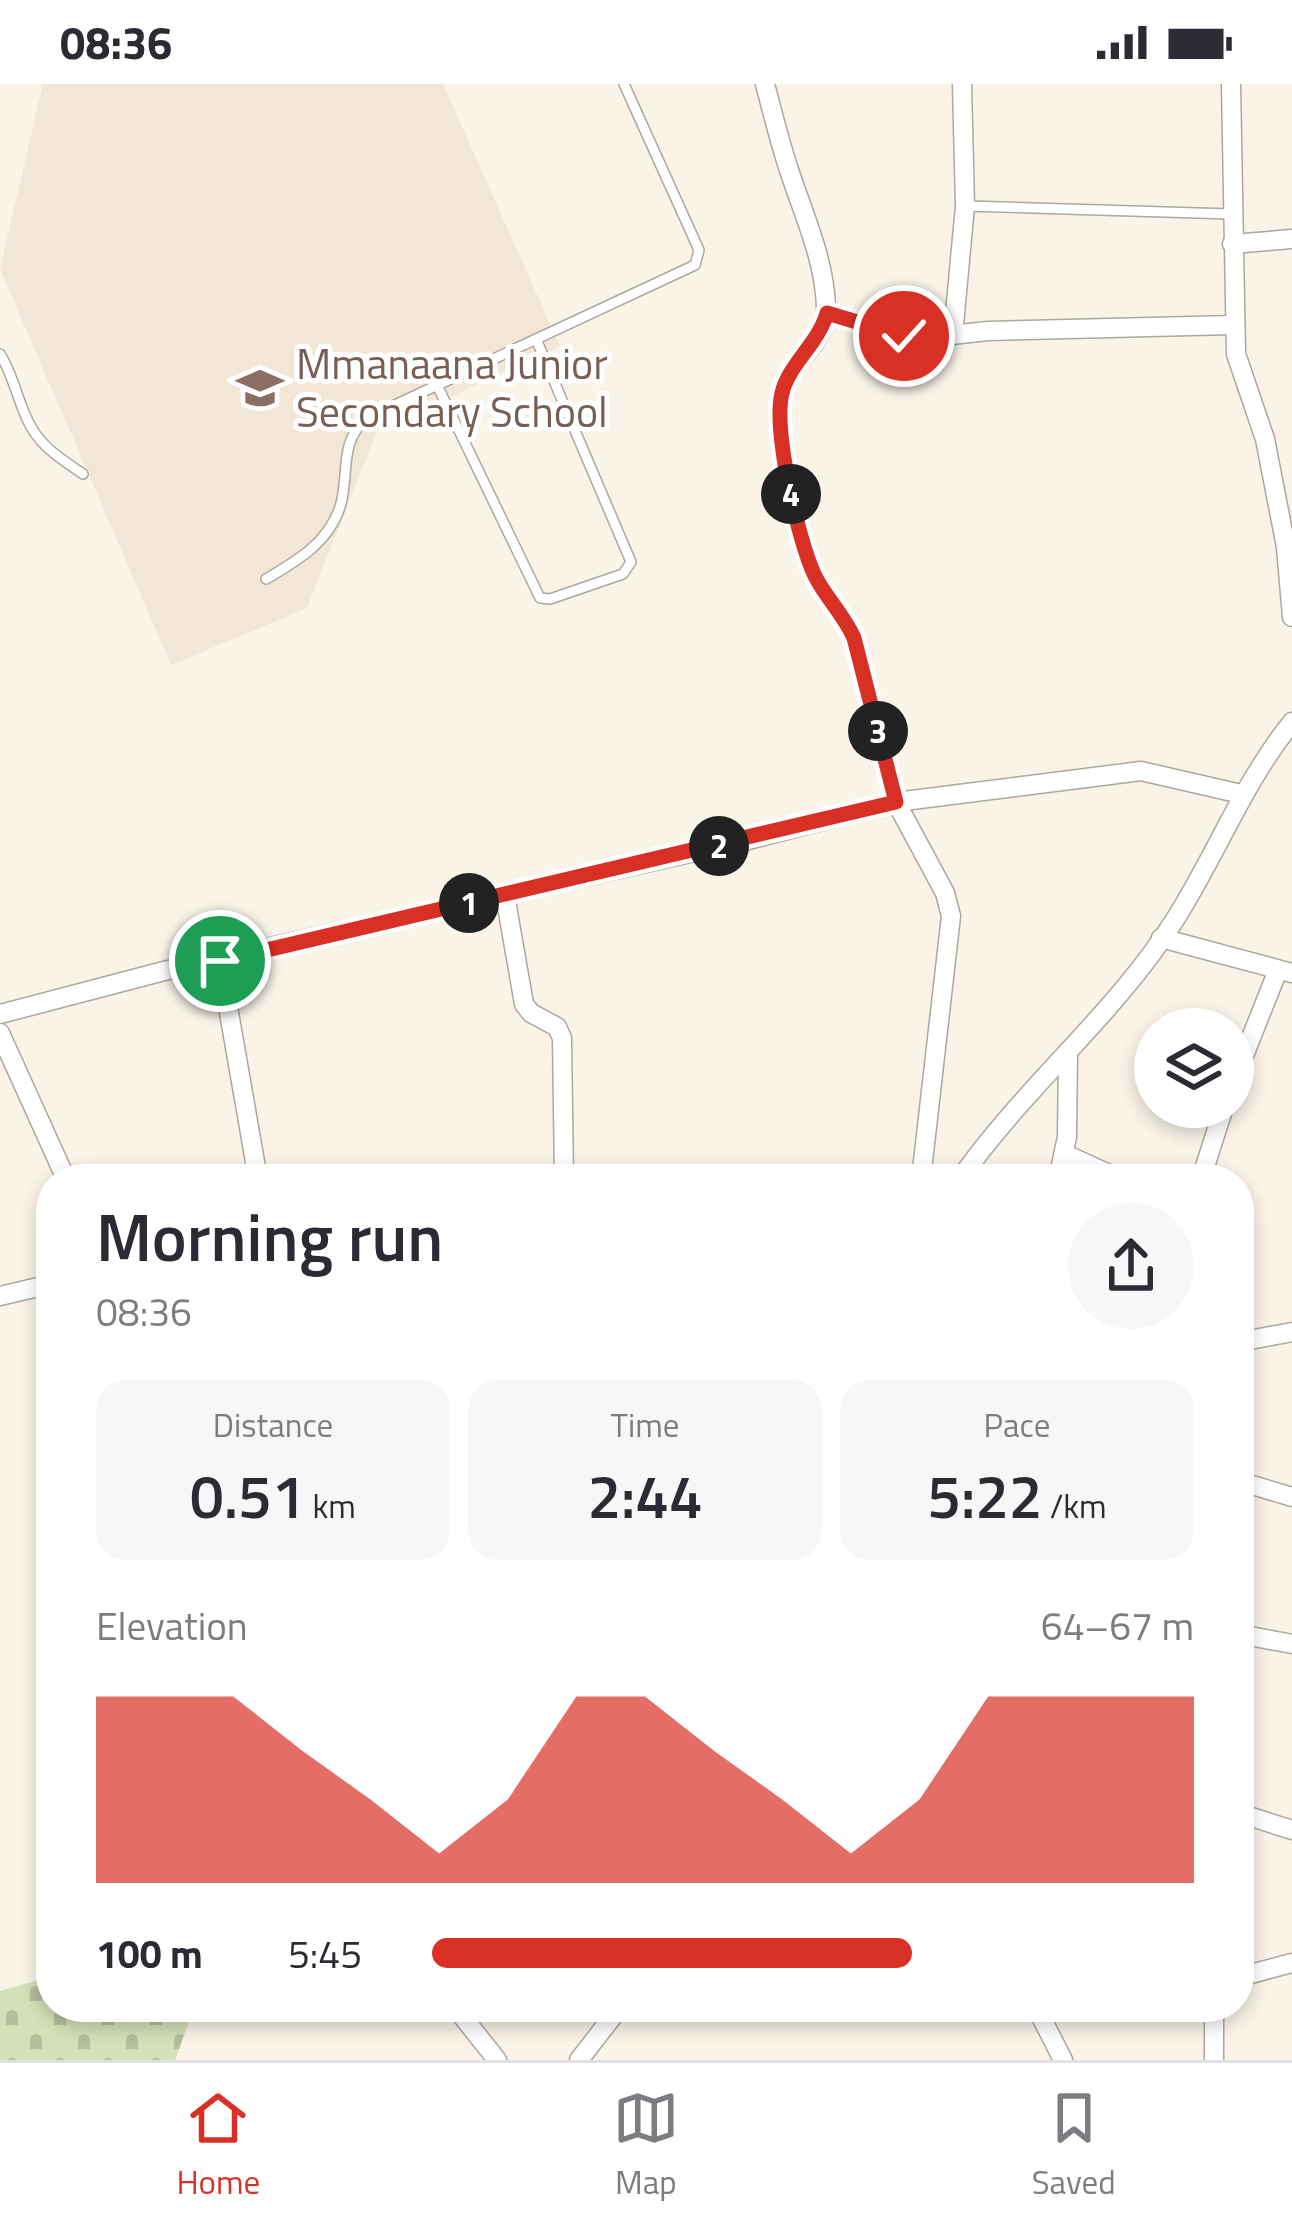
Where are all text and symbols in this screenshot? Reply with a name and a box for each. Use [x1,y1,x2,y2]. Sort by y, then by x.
text: 08:36 [60,8,172,76]
pin [853,285,955,387]
icon: check [871,303,937,369]
place label: Mmanaana Junior Secondary School [296,331,608,443]
school or university icon: Mmanaana Junior Secondary School [235,363,285,413]
pin: 4 [761,464,821,524]
text: 4 [782,469,800,519]
pin: 3 [848,701,908,761]
text: 3 [869,706,887,756]
pin: 2 [689,816,749,876]
text: 2 [710,821,728,871]
pin: 1 [439,873,499,933]
text: 1 [460,878,478,928]
pin [169,910,271,1012]
icon: arrive [187,928,253,994]
map controls [1134,1008,1254,1128]
button: layers [1134,1008,1254,1128]
text: Morning run [96,1186,443,1287]
button: share [1068,1203,1194,1329]
text: 08:36 [96,1282,192,1341]
text: Distance [213,1400,333,1450]
text: Time [611,1400,679,1450]
text: Pace [984,1400,1050,1450]
text: 0.51 [190,1450,305,1541]
text: 2:44 [587,1450,703,1541]
text: 5:22 [927,1450,1042,1541]
text: km [305,1481,356,1531]
text: /km [1042,1481,1107,1531]
text: Elevation [96,1596,248,1655]
text: 64–67 m [1041,1596,1194,1655]
text: 100 m [96,1924,203,1983]
text: 5:45 [288,1924,362,1983]
tab: Home [176,2085,260,2207]
tab: Map [613,2085,679,2207]
tab: Saved [1032,2085,1116,2207]

